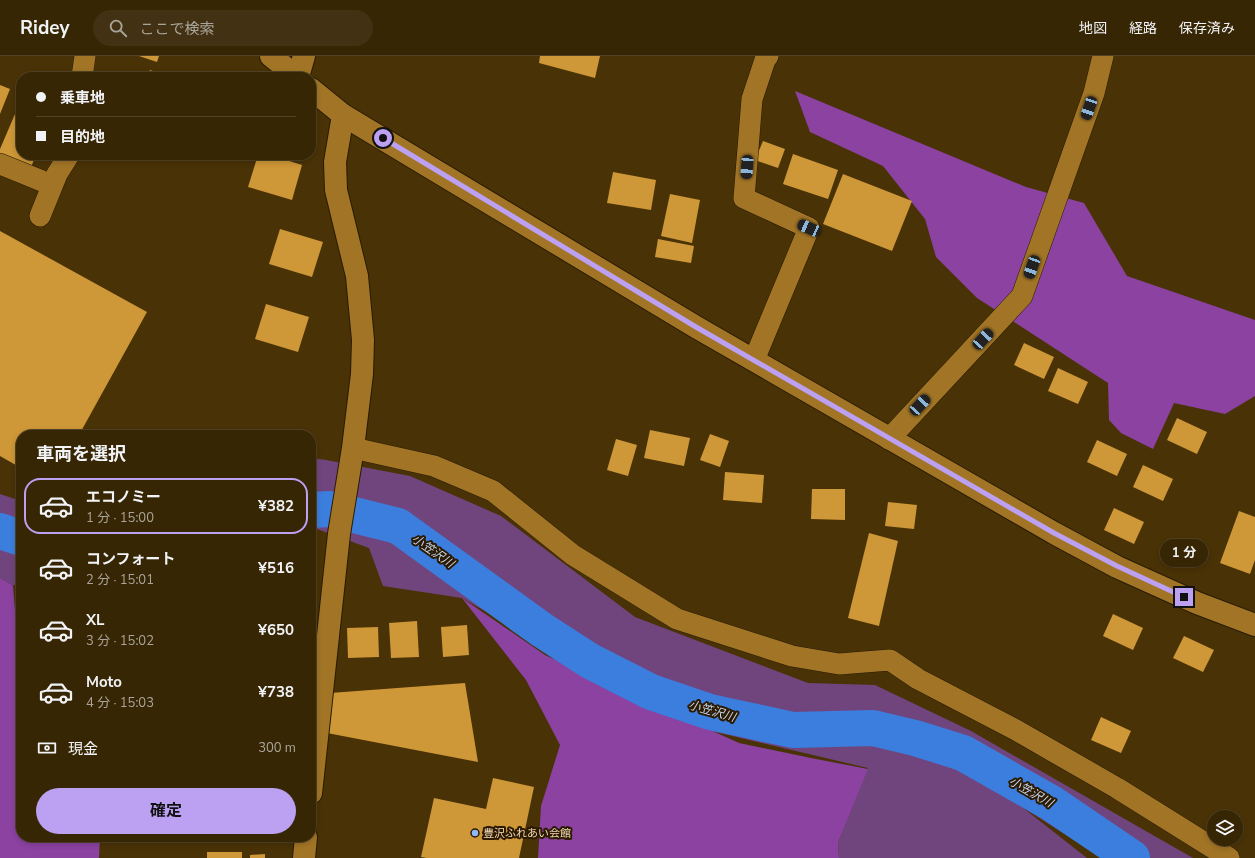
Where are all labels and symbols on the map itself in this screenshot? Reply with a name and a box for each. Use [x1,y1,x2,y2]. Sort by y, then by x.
car [1079,95,1099,121]
route start [374,129,392,147]
car [740,155,754,179]
car [796,218,822,238]
car [1022,254,1042,280]
car [970,326,996,352]
car [907,392,933,418]
water label: 小笠沢川 [409,531,459,572]
callout: 1 分 [1160,539,1208,567]
route end [1175,588,1193,606]
water label: 小笠沢川 [687,697,739,726]
water label: 小笠沢川 [1006,773,1058,812]
place label: 豊沢ふれあい会館 [483,826,571,841]
marker: 豊沢ふれあい会館 [470,828,480,838]

